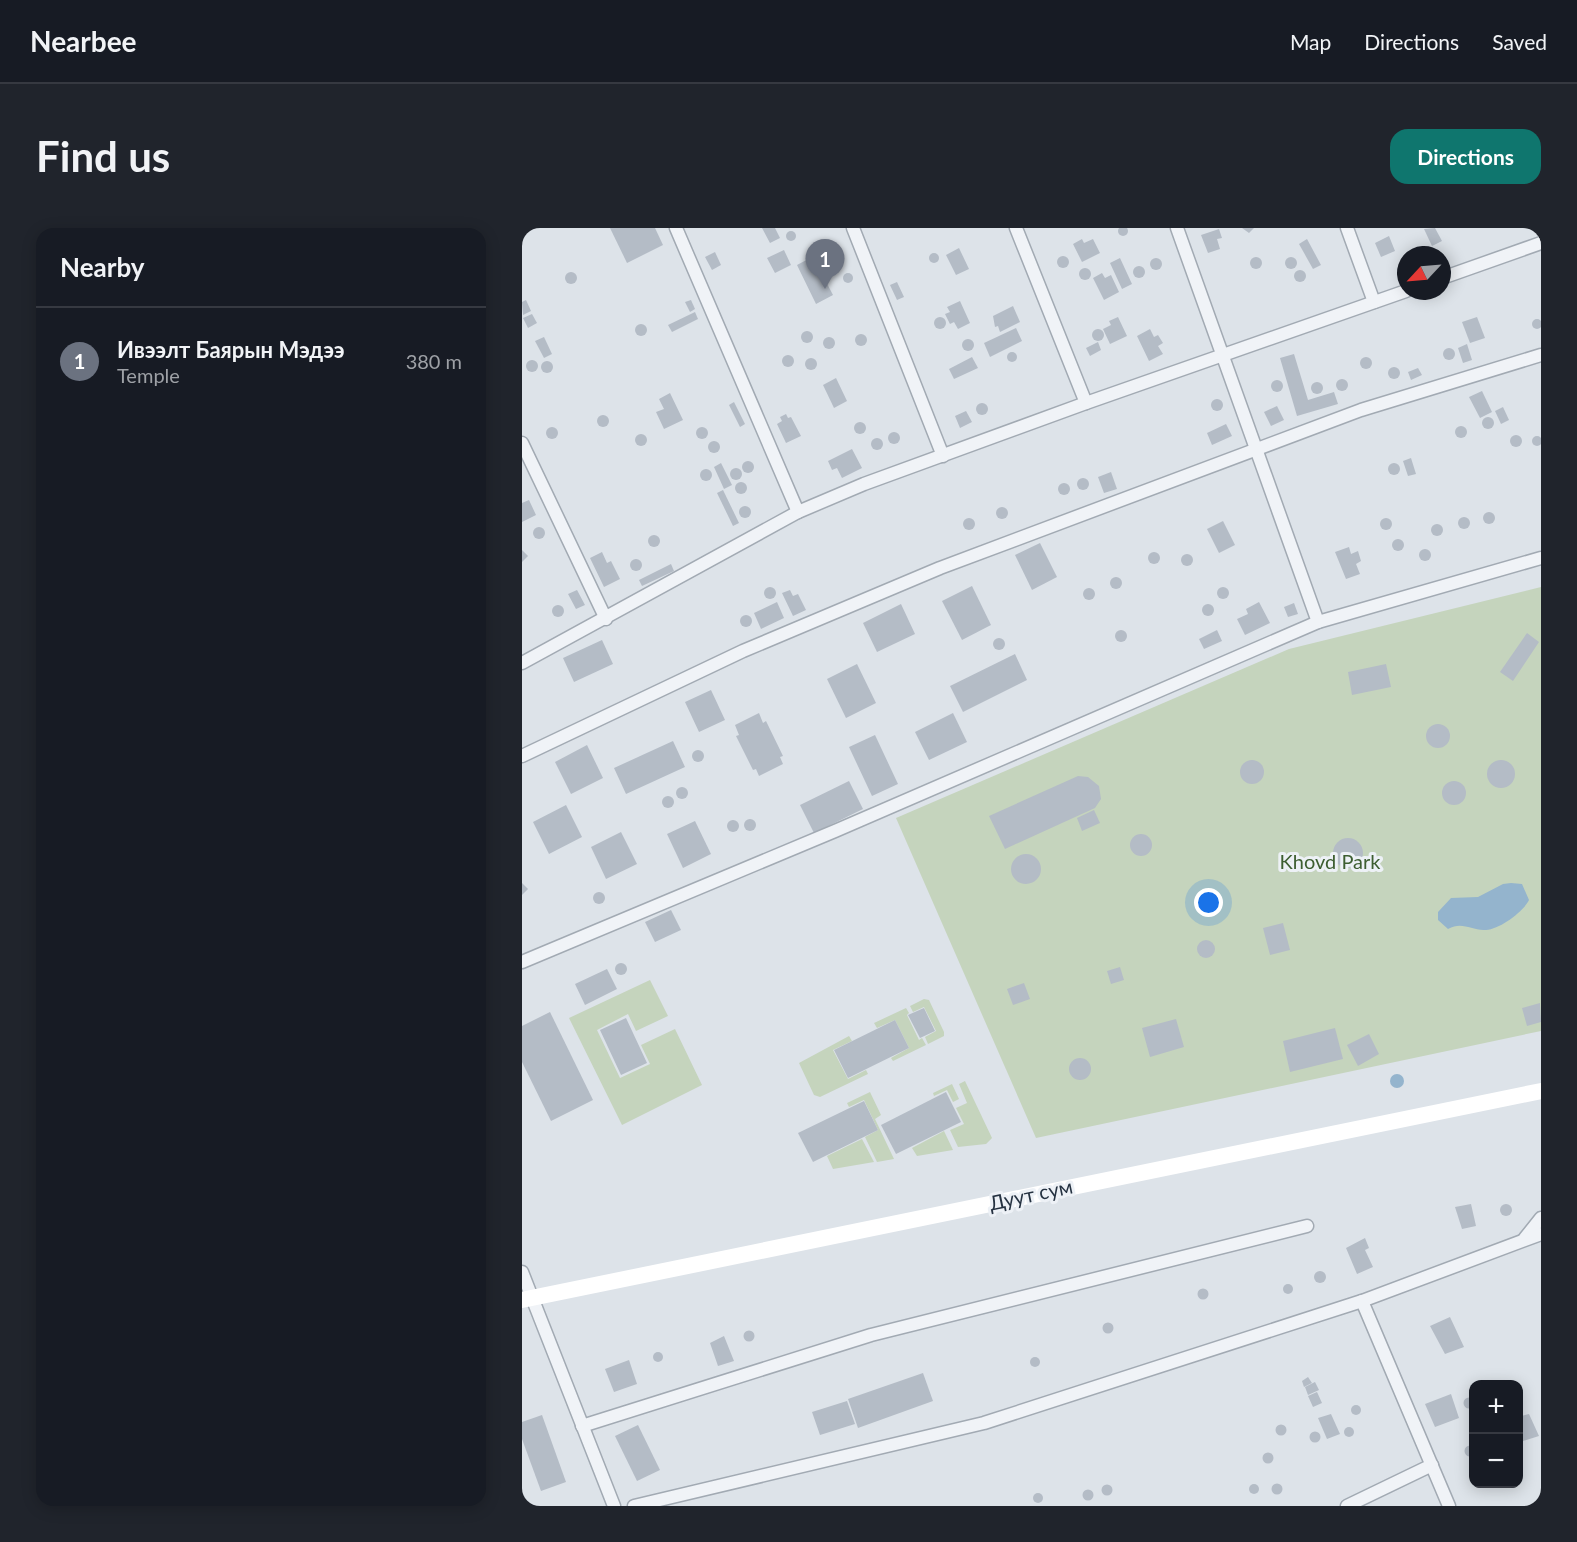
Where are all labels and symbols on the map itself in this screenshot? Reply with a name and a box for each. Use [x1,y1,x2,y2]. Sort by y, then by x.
pin: 1 [806,239,844,289]
north arrow [1397,246,1451,300]
park label: Khovd Park [1280,849,1381,873]
your location [1194,888,1223,917]
street label: Дуут сум [987,1173,1075,1215]

